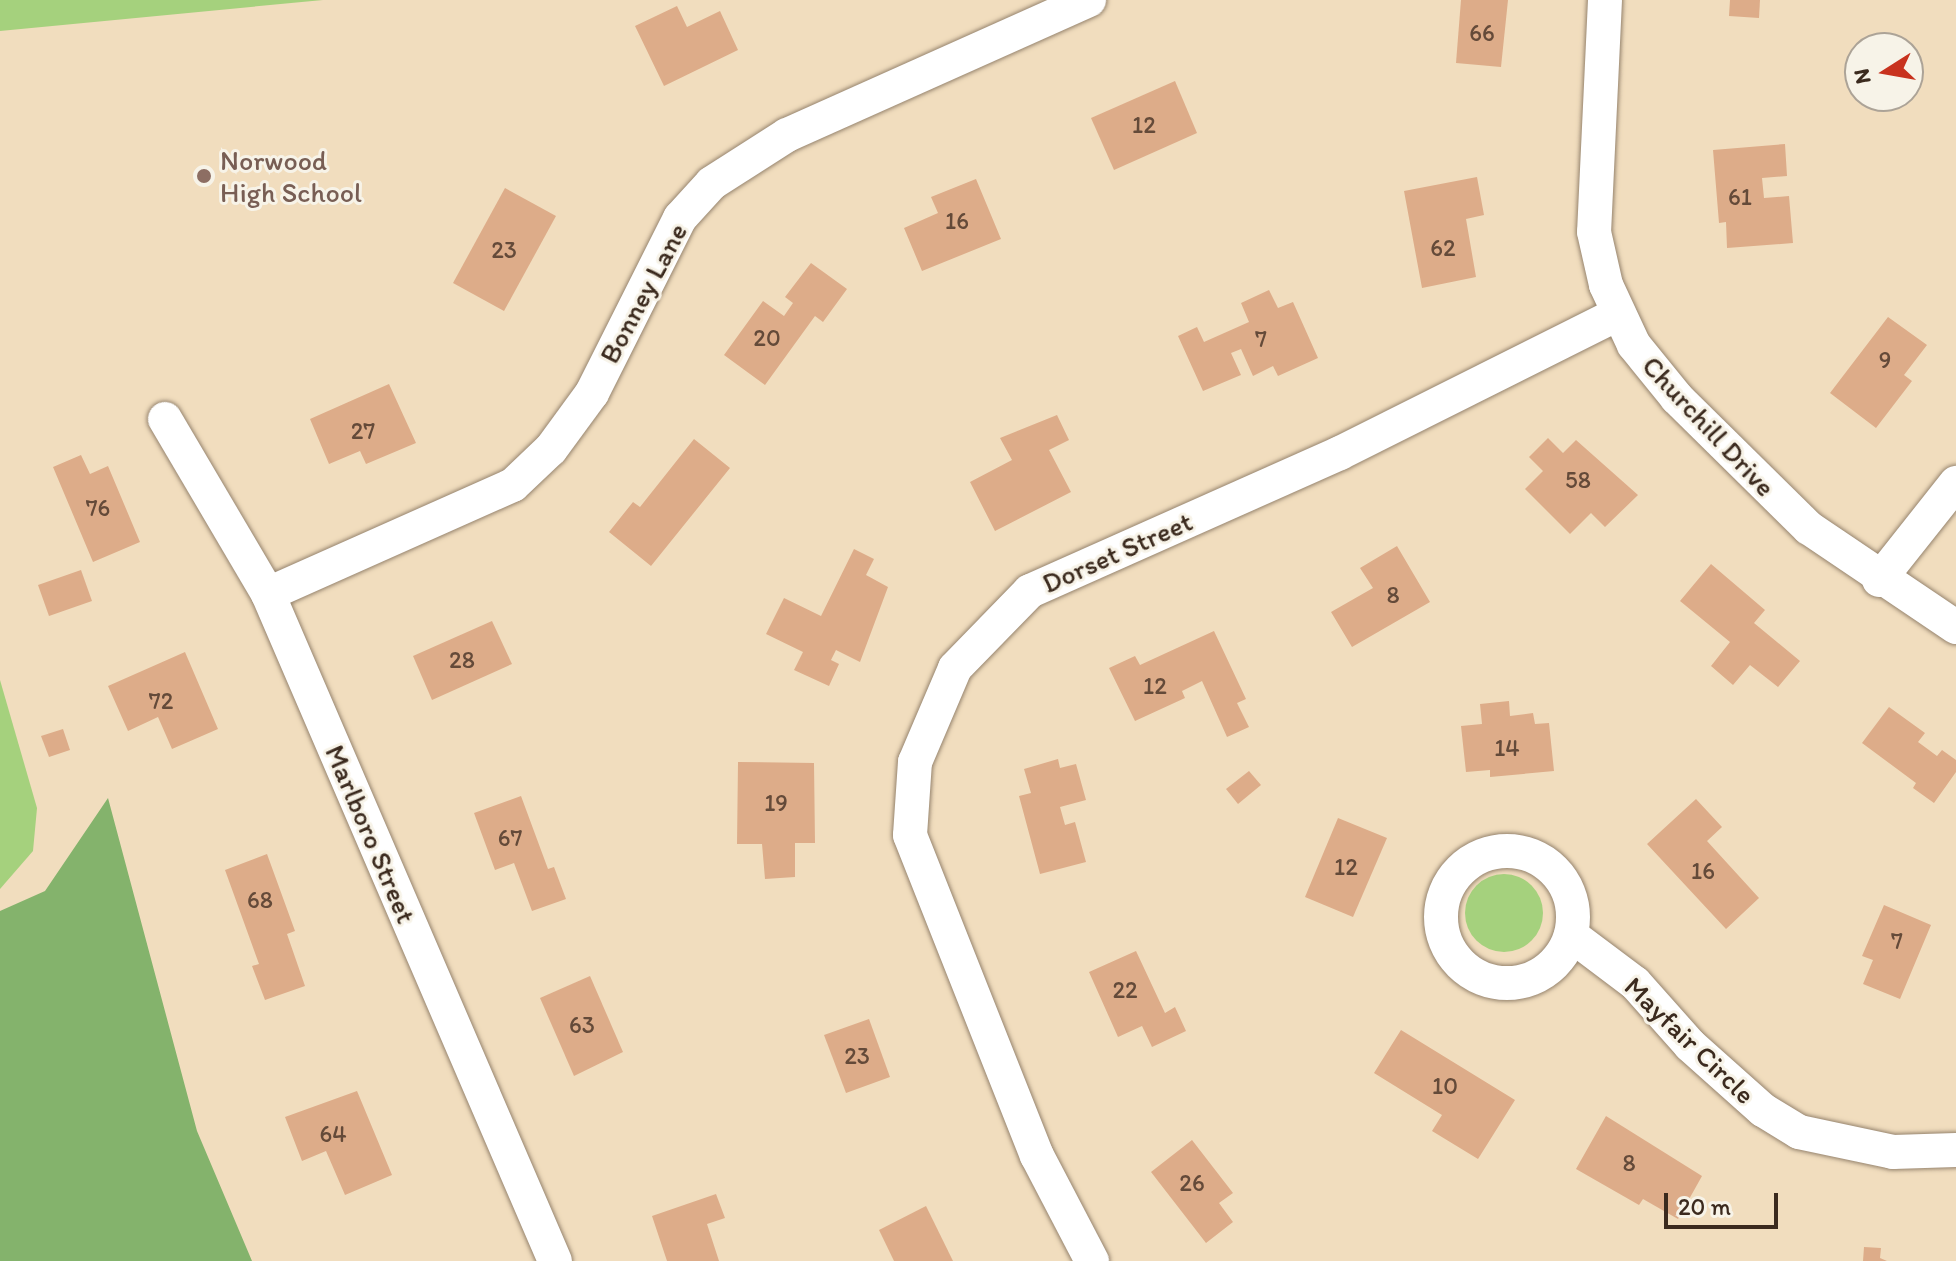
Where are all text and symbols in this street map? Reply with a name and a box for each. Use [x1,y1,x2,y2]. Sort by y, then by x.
house number: 66 [1469,19,1495,47]
north arrow [1844,32,1924,112]
text: N [1847,66,1877,86]
house number: 12 [1132,111,1156,139]
place label: Norwood High School [220,143,361,209]
marker: Norwood High School [195,167,213,185]
house number: 61 [1728,183,1752,211]
house number: 16 [945,207,969,235]
street label: Bonney Lane [592,217,694,369]
house number: 62 [1430,234,1456,262]
house number: 23 [491,236,517,264]
house number: 20 [753,324,781,352]
house number: 7 [1255,325,1267,353]
house number: 9 [1879,346,1891,374]
street label: Churchill Drive [1635,349,1783,503]
house number: 27 [351,417,375,445]
house number: 58 [1565,466,1591,494]
house number: 76 [86,494,110,522]
street label: Dorset Street [1037,504,1197,600]
house number: 8 [1386,581,1400,609]
house number: 28 [449,646,475,674]
house number: 12 [1143,672,1167,700]
house number: 72 [149,687,173,715]
house number: 14 [1494,734,1520,762]
street label: Marlboro Street [318,740,424,928]
house number: 19 [764,789,788,817]
house number: 67 [498,824,522,852]
house number: 12 [1334,853,1358,881]
house number: 16 [1691,857,1715,885]
house number: 68 [247,886,273,914]
house number: 7 [1891,927,1903,955]
street label: Mayfair Circle [1618,969,1762,1111]
house number: 22 [1112,976,1138,1004]
house number: 63 [569,1011,595,1039]
house number: 23 [844,1042,870,1070]
house number: 10 [1432,1072,1458,1100]
house number: 64 [319,1120,347,1148]
house number: 8 [1622,1149,1636,1177]
house number: 26 [1179,1169,1205,1197]
scale bar [1668,1177,1782,1227]
text: 20 m [1678,1192,1731,1221]

